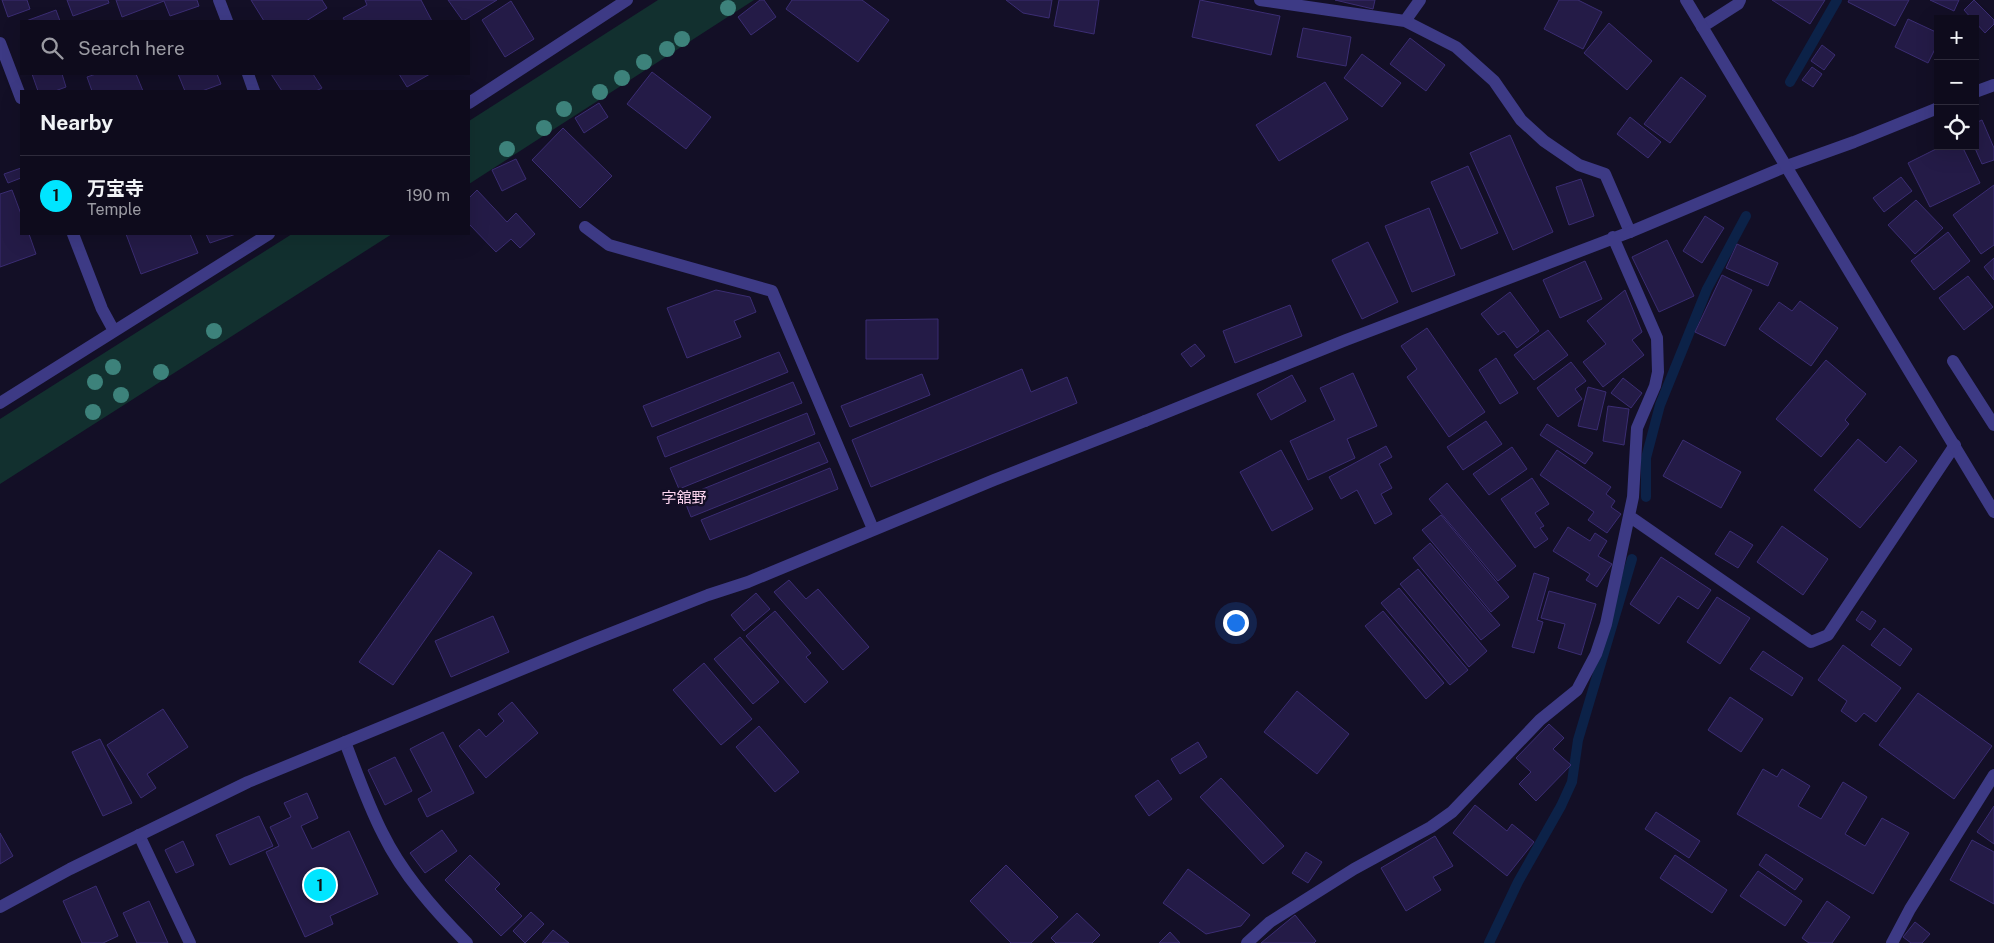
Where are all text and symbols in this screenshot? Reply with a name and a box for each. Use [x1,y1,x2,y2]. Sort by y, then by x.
map controls [1934,15,1979,150]
button: + [1934,15,1979,60]
search box [20,20,470,75]
icon: search [38,34,66,62]
text: Search here [78,37,185,59]
button: − [1934,60,1979,105]
button: locate [1934,105,1979,150]
text: Nearby [40,110,113,135]
text: 万宝寺 [87,177,144,199]
text: 1 [53,186,59,205]
text: 190 m [406,186,450,205]
text: Temple [87,200,141,219]
district label: 字舘野 [661,489,707,506]
your location [1223,610,1249,636]
pin: 1 [304,866,336,904]

